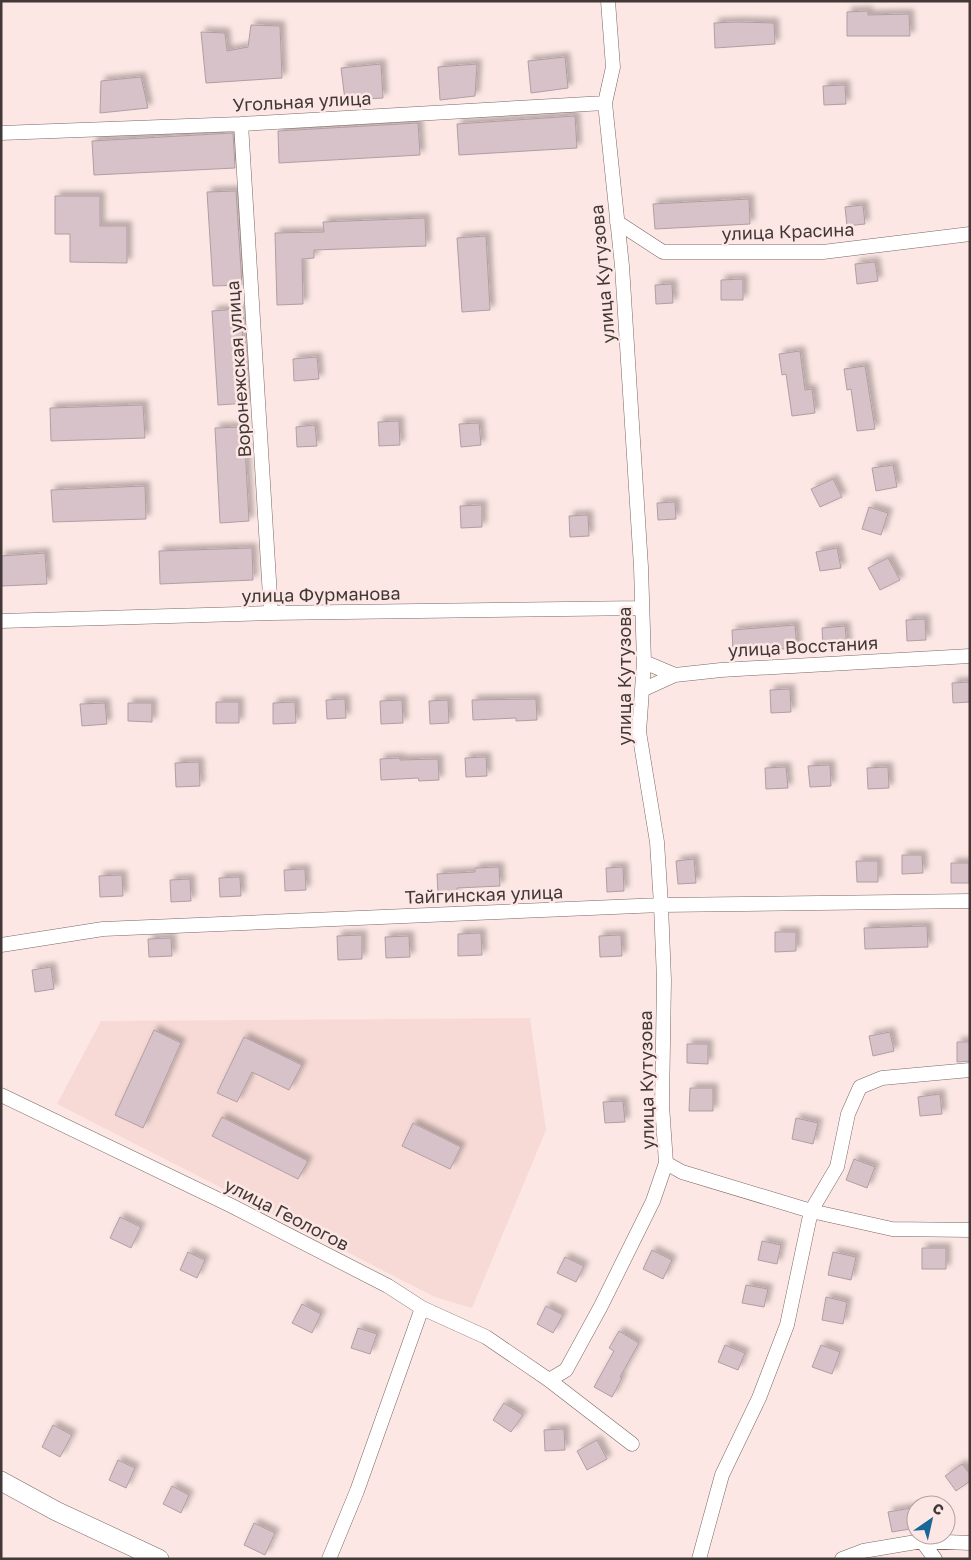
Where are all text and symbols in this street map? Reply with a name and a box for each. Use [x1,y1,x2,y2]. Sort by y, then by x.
street label: Угольная улица [232,86,372,116]
street label: улица Кутузова [585,204,619,344]
street label: улица Красина [721,218,855,244]
street label: Воронежская улица [221,280,255,458]
street label: улица Фурманова [241,582,401,606]
street label: улица Кутузова [613,606,635,746]
street label: улица Восстания [727,631,879,661]
street label: Тайгинская улица [404,880,564,908]
street label: улица Кутузова [634,1010,658,1150]
street label: улица Геологов [221,1173,353,1255]
north arrow [906,1495,956,1545]
text: С [930,1499,947,1519]

